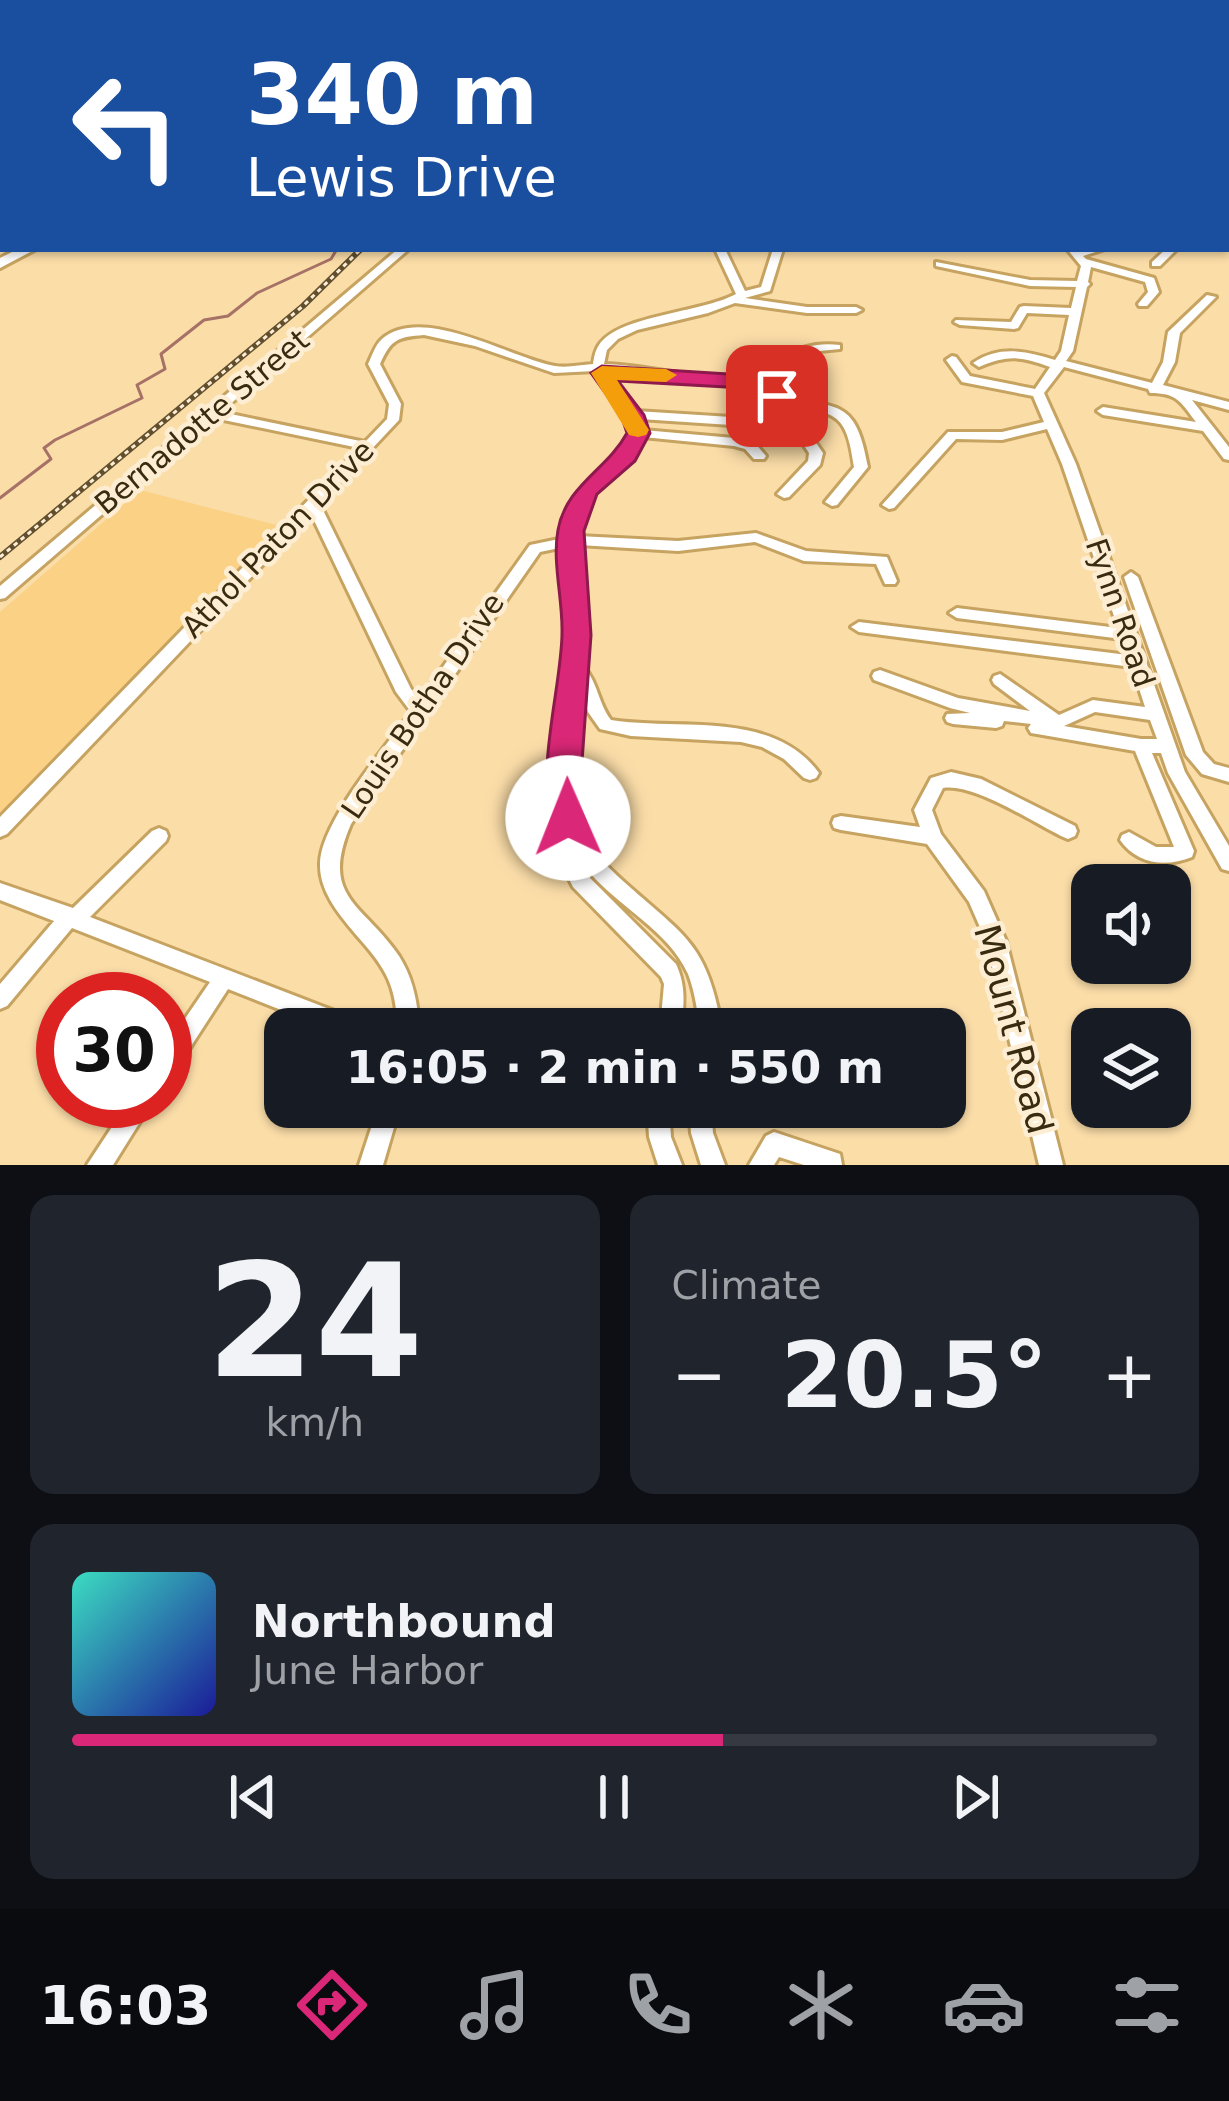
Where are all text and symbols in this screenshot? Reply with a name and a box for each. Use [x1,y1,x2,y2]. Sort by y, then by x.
text: 340 m [246,46,538,144]
icon: left [48,48,204,204]
text: Lewis Drive [246,146,557,209]
street label: Bernadotte Street [88,322,316,521]
pin [726,345,828,447]
icon: arrive [744,363,810,429]
street label: Athol Paton Drive [174,433,381,645]
street label: Fynn Road [1079,534,1162,692]
street label: Louis Botha Drive [334,586,511,825]
position arrow [505,755,631,881]
map controls [1071,864,1191,1128]
button: sound [1071,864,1191,984]
street label: Mount Road [966,920,1061,1138]
speed limit sign: 30 [36,972,192,1128]
button: layers [1071,1008,1191,1128]
text: 16:05 · 2 min · 550 m [346,1041,884,1094]
text: 24 [206,1231,423,1413]
text: Climate [672,1263,822,1308]
text: 20.5° [781,1323,1048,1428]
text: − [672,1337,727,1414]
text: + [1102,1337,1157,1414]
text: km/h [266,1400,364,1445]
text: Northbound [252,1595,556,1648]
text: June Harbor [252,1648,483,1693]
icon: previous [220,1764,286,1830]
icon: pause [581,1764,647,1830]
icon: next [943,1764,1009,1830]
icon: directions [290,1963,374,2047]
icon: music [453,1963,537,2047]
icon: phone [616,1963,700,2047]
icon: climate [779,1963,863,2047]
icon: car [942,1963,1026,2047]
icon: filters [1105,1963,1189,2047]
text: 16:03 [40,1974,211,2037]

